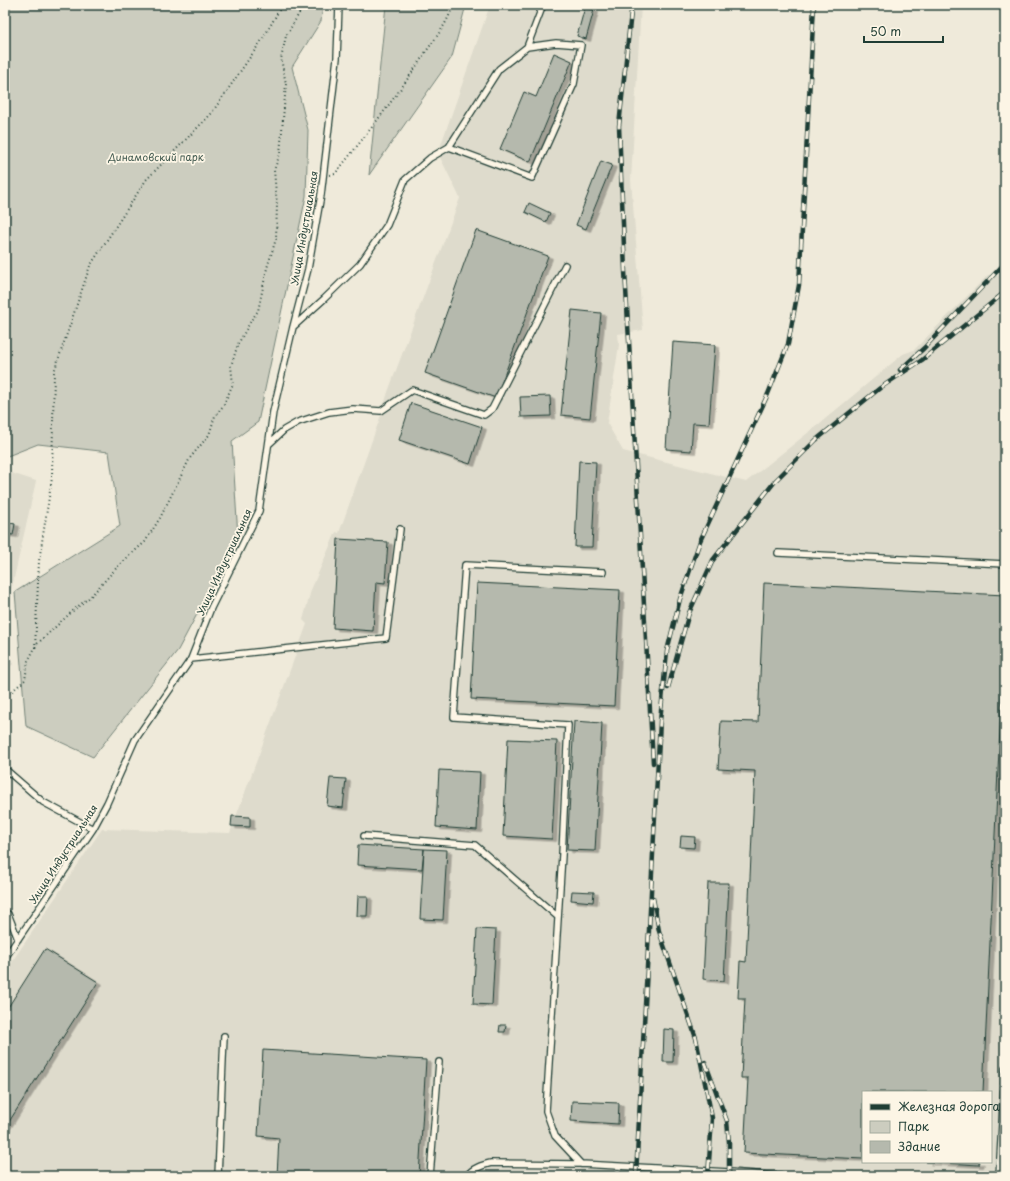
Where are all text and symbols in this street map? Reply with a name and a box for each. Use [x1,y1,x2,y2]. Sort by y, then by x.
scale bar [864,18,943,44]
text: 50 m [870,22,901,40]
park label: Динамовский парк [107,149,204,164]
street label: Улица Индустриальная [286,170,322,286]
street label: Улица Индустриальная [192,506,256,618]
street label: Улица Индустриальная [25,801,101,907]
legend [862,1091,992,1163]
text: Железная дорога [898,1097,1001,1115]
text: Парк [898,1117,930,1135]
text: Здание [898,1137,940,1155]

